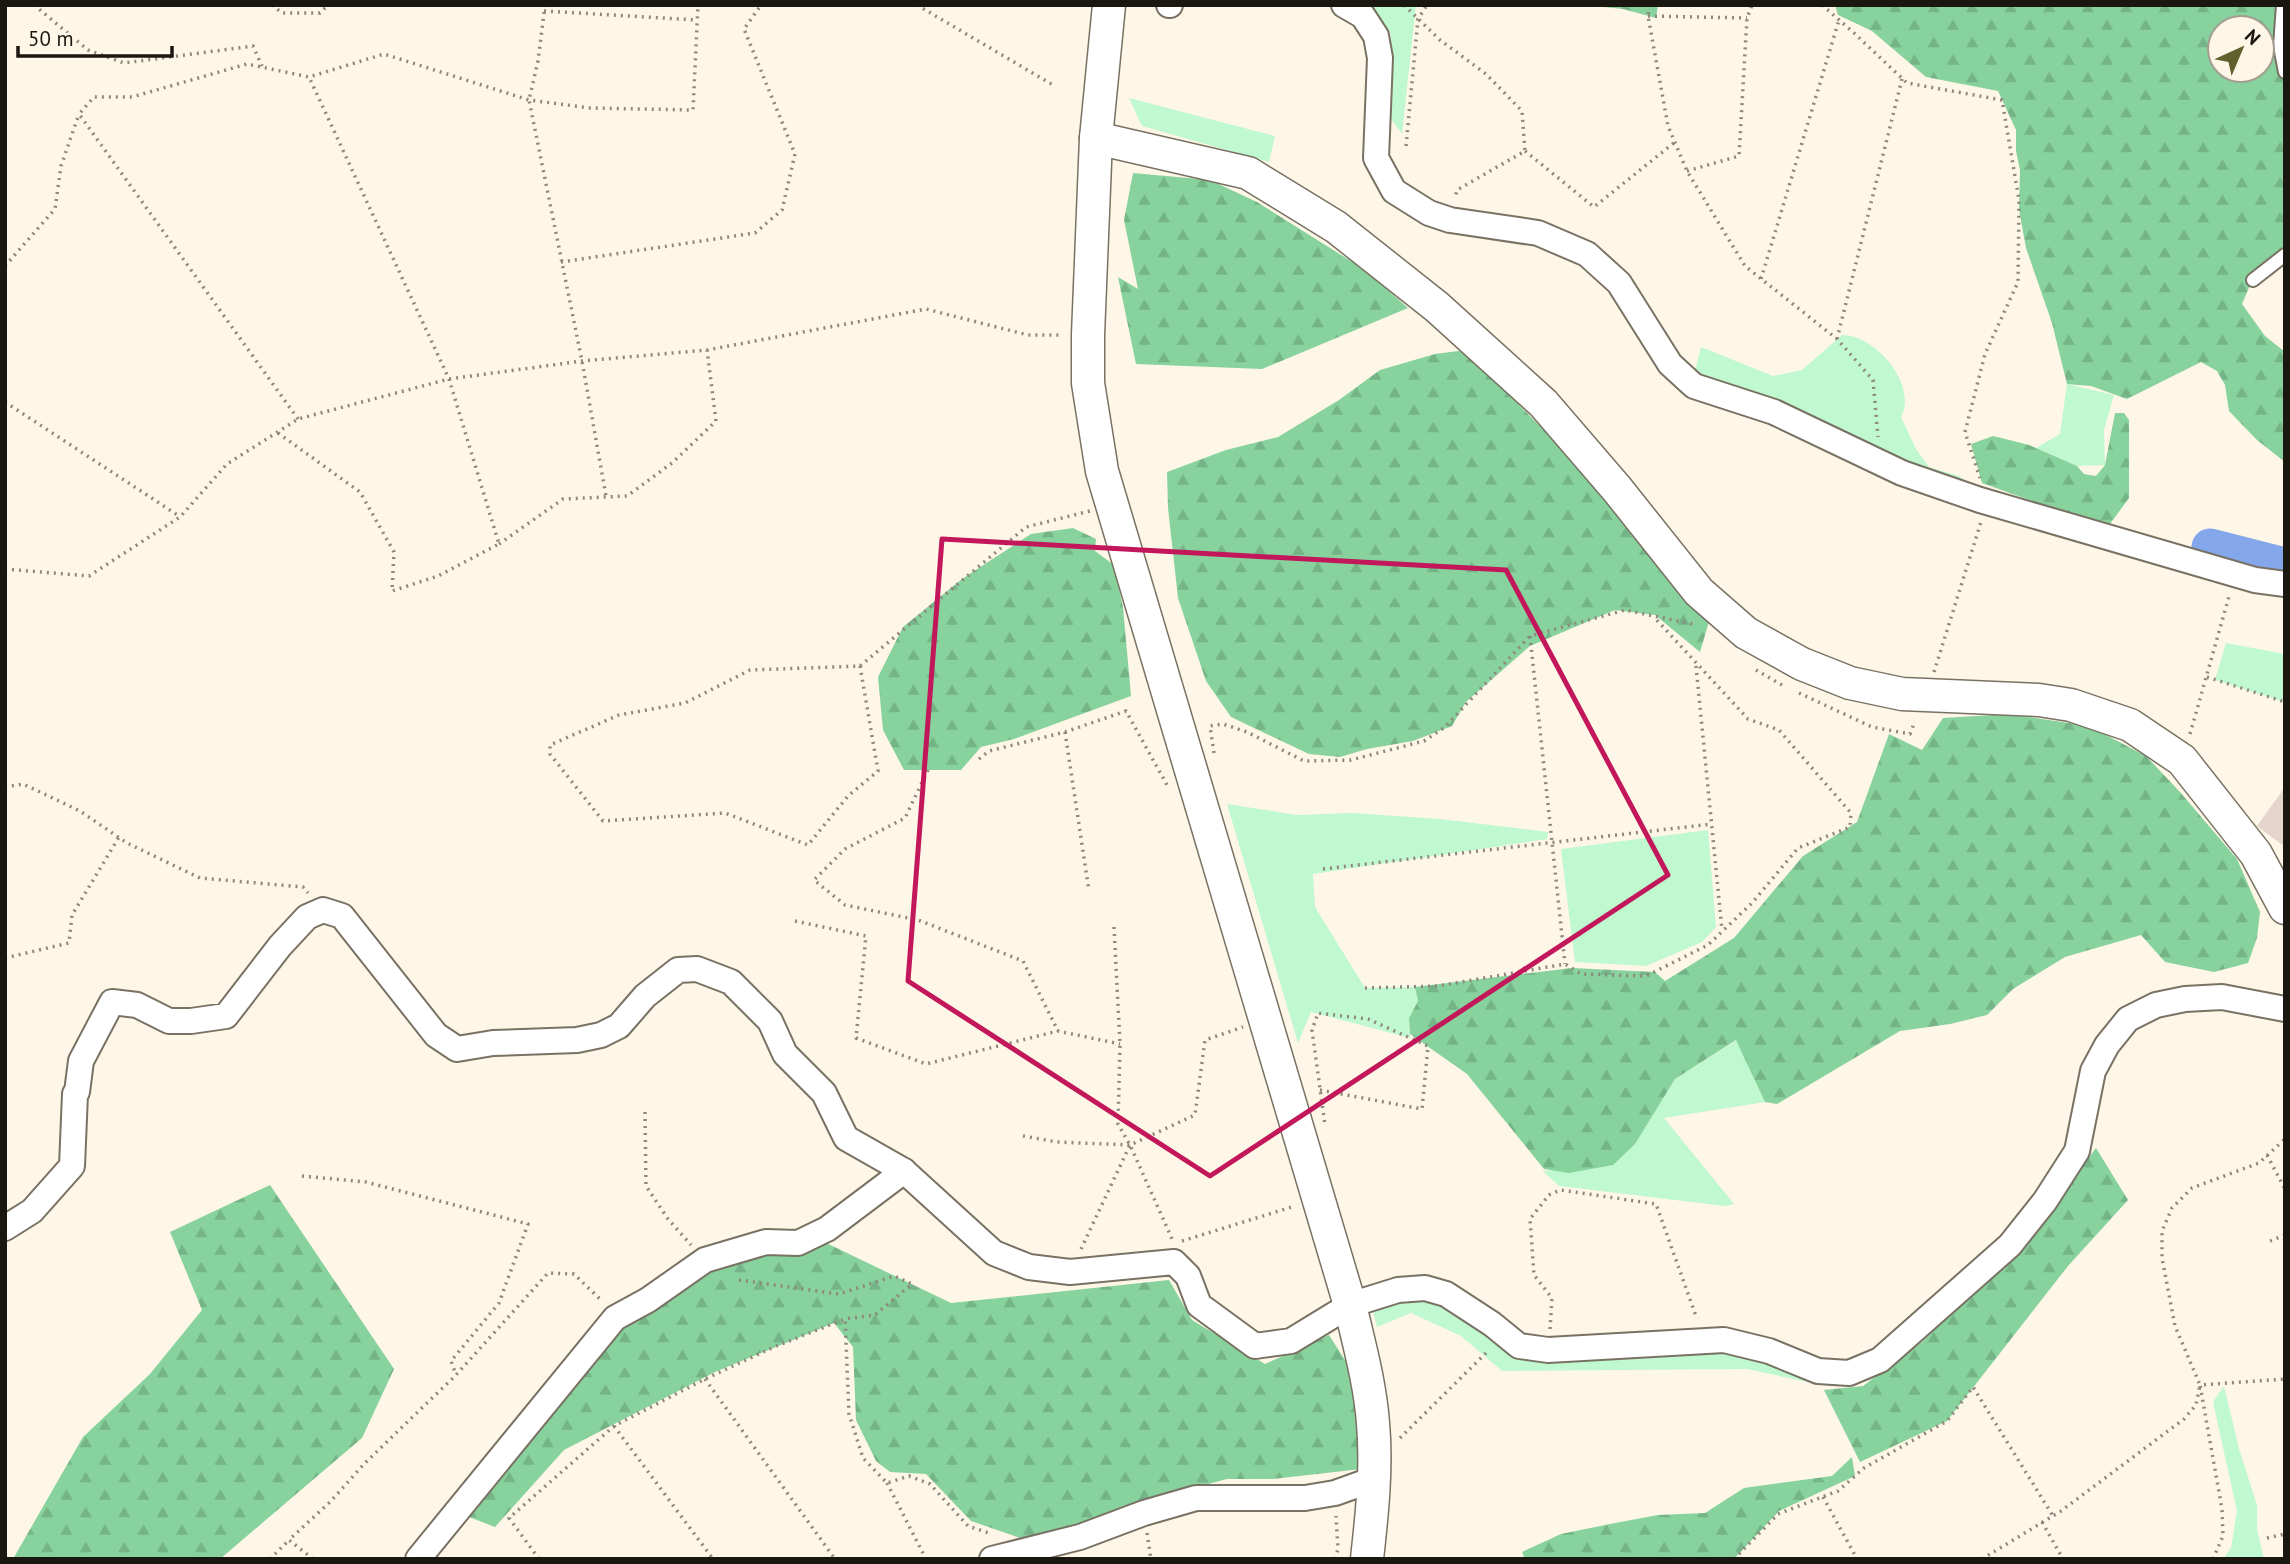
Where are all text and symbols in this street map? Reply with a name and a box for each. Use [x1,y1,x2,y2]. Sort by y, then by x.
scale bar [18,14,172,58]
north arrow [2206,14,2276,84]
text: N [2240,24,2266,50]
text: 50 m [28,25,74,52]

